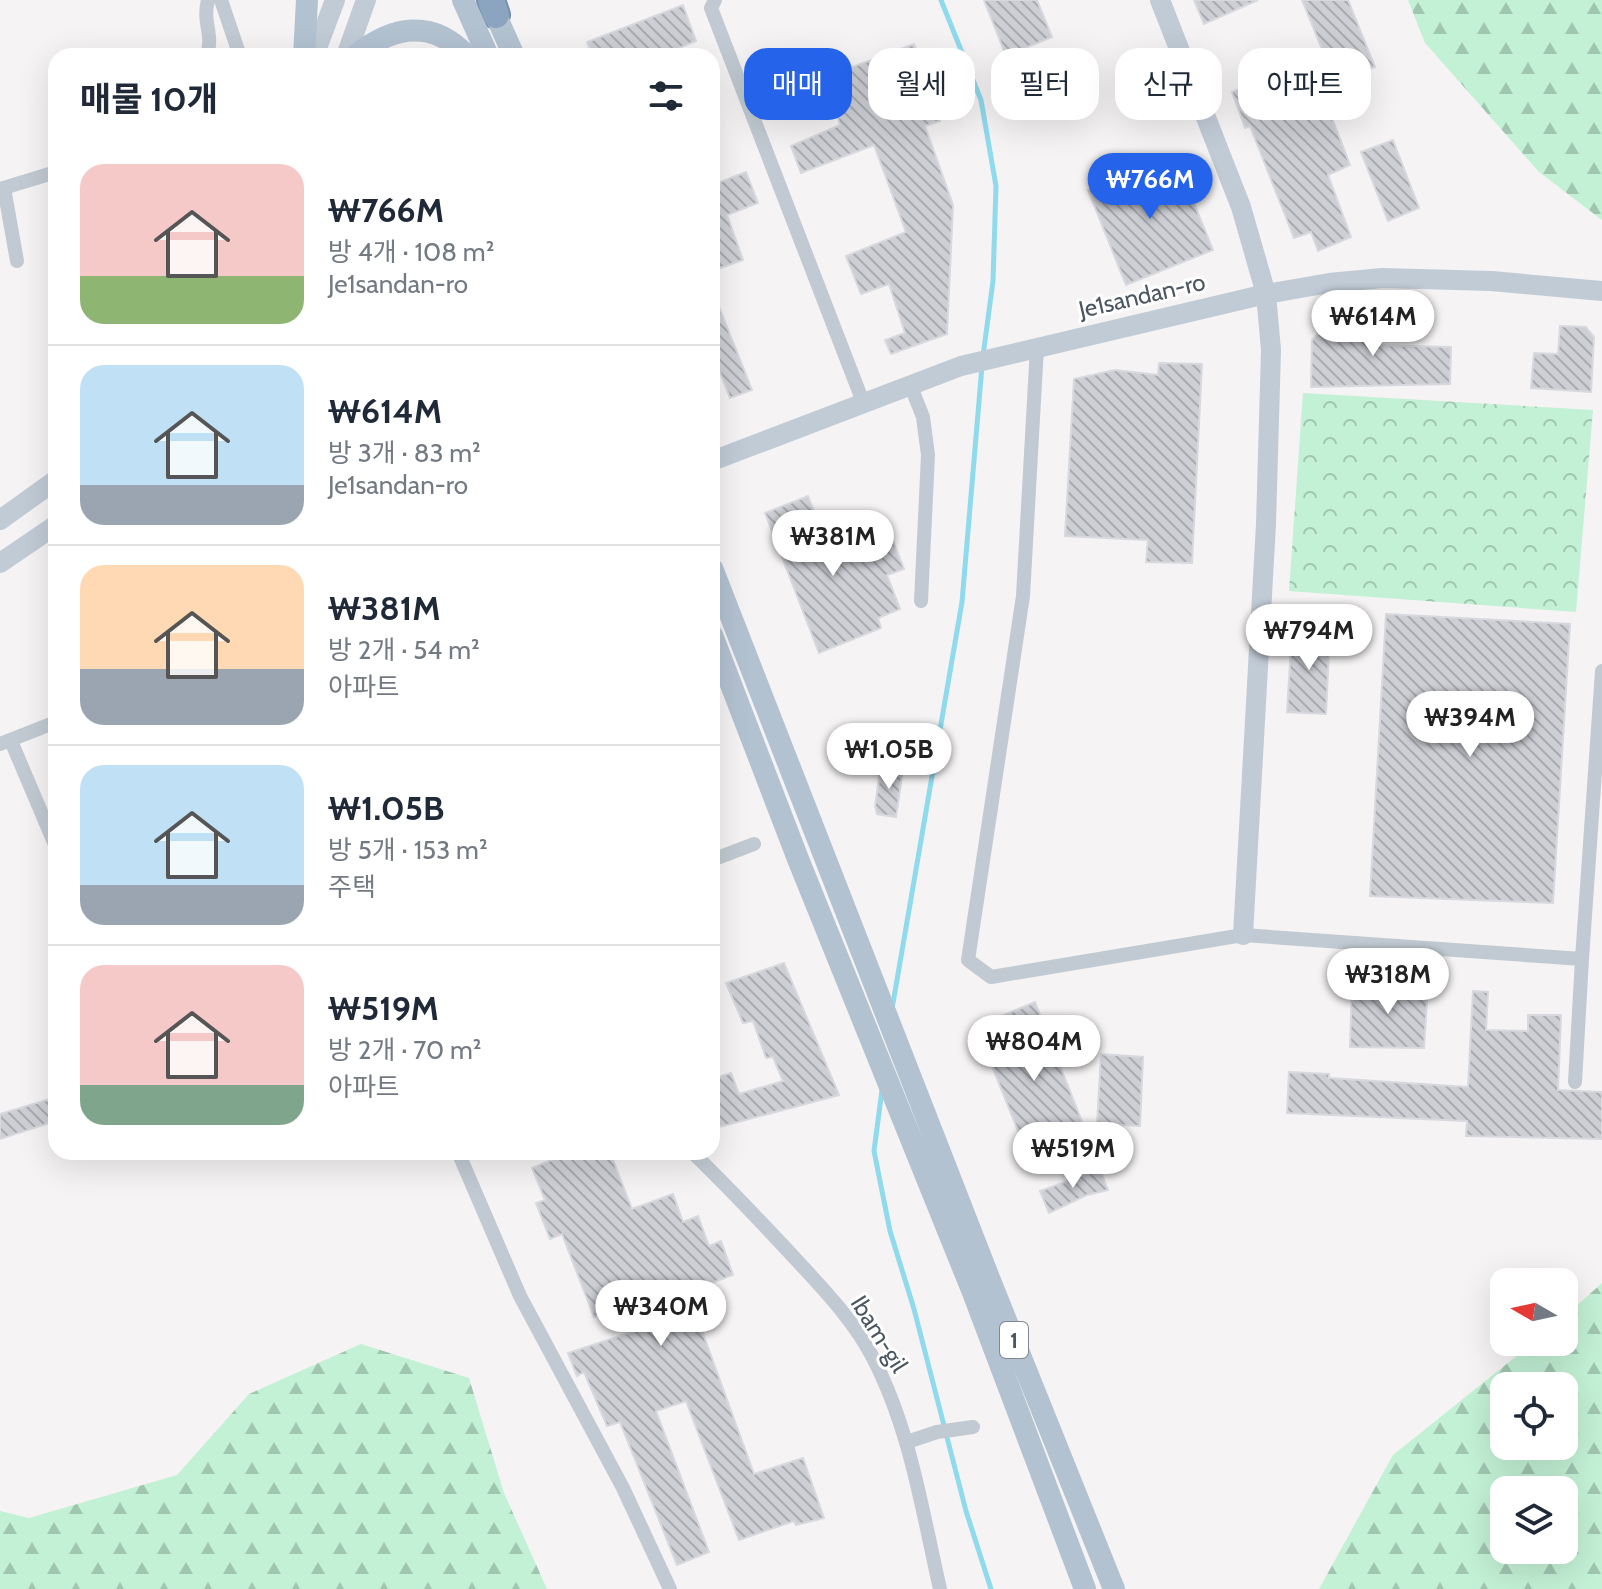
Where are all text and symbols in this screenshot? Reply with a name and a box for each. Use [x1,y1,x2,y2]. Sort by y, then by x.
chip: 매매 [744,48,852,120]
chip: 월세 [868,48,975,120]
chip: 필터 [991,48,1099,120]
chip: 신규 [1115,48,1222,120]
chip: 아파트 [1238,48,1371,120]
icon: filters [644,74,688,118]
text: 매물 10개 [80,78,218,120]
pin: ₩766M [1094,153,1206,221]
text: ₩766M [1106,163,1194,195]
text: ₩766M [328,189,444,231]
icon: home [144,196,240,292]
text: 방 4개 · 108 m² [328,236,494,268]
street label: Je1sandan-ro [1075,267,1208,324]
text: Je1sandan-ro [328,268,468,300]
pin: ₩614M [1317,290,1429,358]
text: ₩614M [1329,300,1417,332]
text: ₩614M [328,390,442,432]
icon: home [144,397,240,493]
text: 방 3개 · 83 m² [328,437,481,469]
text: Je1sandan-ro [328,469,468,501]
pin: ₩381M [777,510,889,578]
text: ₩381M [790,520,876,552]
text: ₩381M [328,587,441,629]
icon: home [144,597,240,693]
pin: ₩794M [1253,604,1365,672]
text: ₩794M [1264,614,1354,646]
text: 방 2개 · 54 m² [328,634,480,666]
text: 아파트 [328,671,400,703]
pin: ₩394M [1414,691,1526,759]
text: ₩394M [1424,701,1516,733]
pin: ₩1.05B [824,723,954,791]
text: ₩1.05B [845,733,933,765]
text: ₩1.05B [328,787,444,829]
icon: home [144,797,240,893]
text: 방 5개 · 153 m² [328,834,488,866]
text: 주택 [328,871,376,903]
pin: ₩318M [1332,948,1444,1016]
text: ₩318M [1345,958,1431,990]
text: ₩519M [328,987,439,1029]
icon: home [144,997,240,1093]
pin: ₩804M [978,1015,1090,1083]
text: ₩804M [985,1025,1083,1057]
text: 방 2개 · 70 m² [328,1034,481,1066]
text: 아파트 [328,1071,400,1103]
pin: ₩519M [1017,1122,1129,1190]
text: ₩519M [1031,1132,1115,1164]
north arrow [1490,1268,1578,1356]
map controls [1490,1268,1578,1564]
pin: ₩340M [605,1280,717,1348]
text: ₩340M [613,1290,709,1322]
street label: Ibam-gil [845,1290,914,1378]
road number: 1 [1000,1322,1028,1358]
button: locate [1490,1372,1578,1460]
button: layers [1490,1476,1578,1564]

